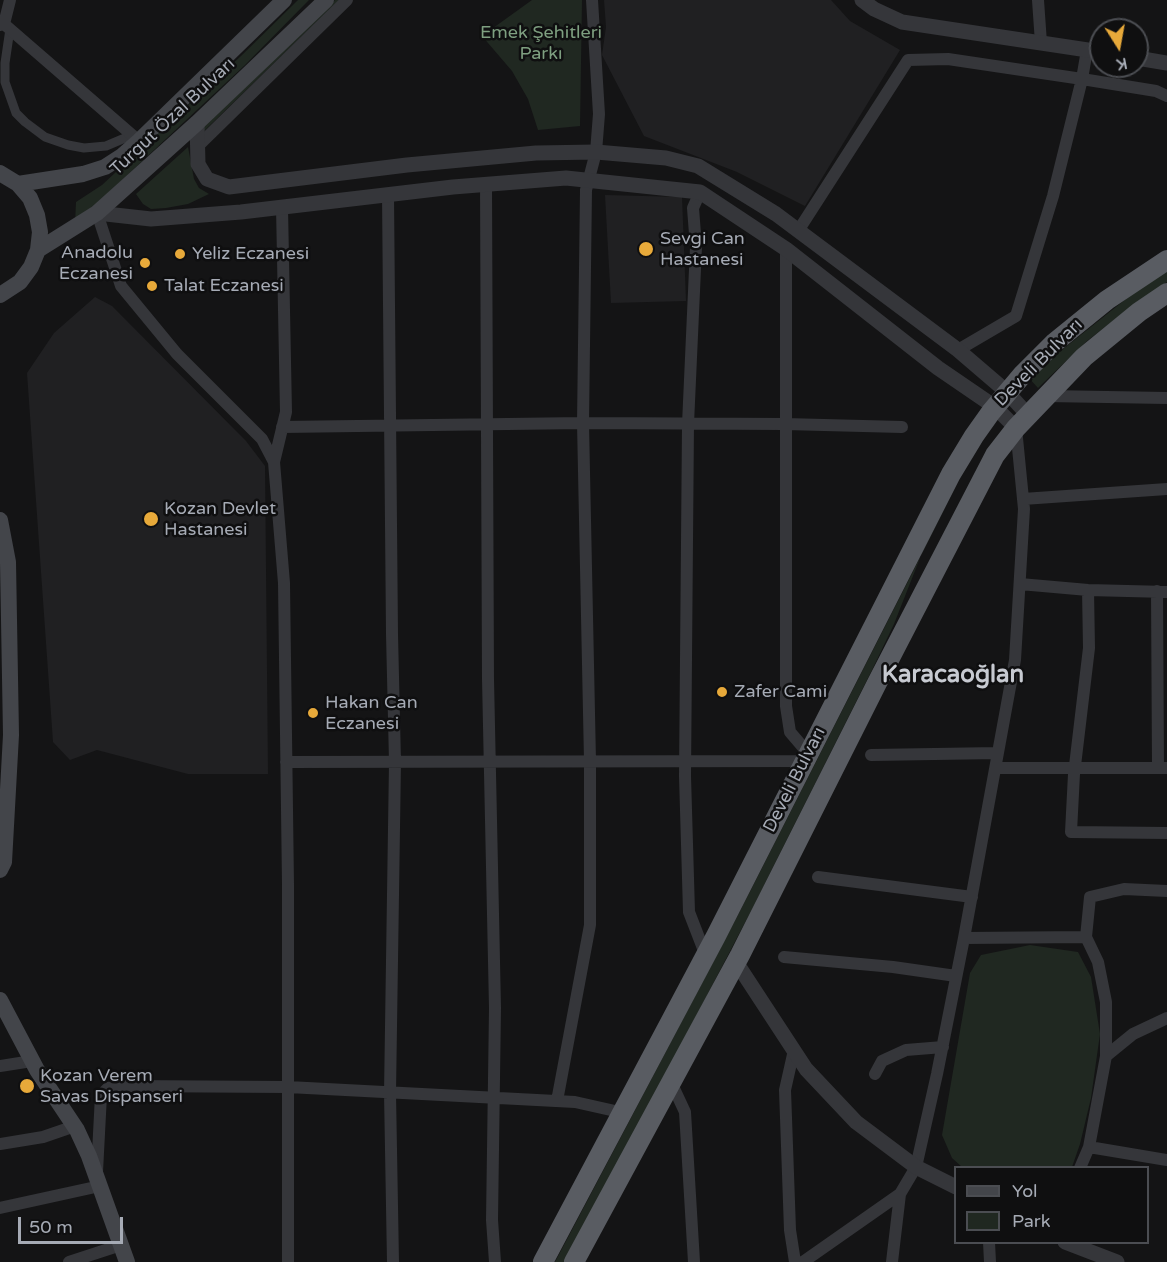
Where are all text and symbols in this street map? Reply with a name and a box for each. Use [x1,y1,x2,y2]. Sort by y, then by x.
north arrow [1089,18,1149,78]
park label: Emek Şehitleri Parkı [480,22,602,64]
text: K [1115,53,1129,75]
street label: Turgut Özal Bulvarı [106,54,240,180]
place label: Sevgi Can Hastanesi [660,228,745,270]
marker: Sevgi Can Hastanesi [637,240,655,258]
place label: Anadolu Eczanesi [59,242,133,284]
place label: Yeliz Eczanesi [192,243,309,265]
marker: Yeliz Eczanesi [173,247,187,261]
marker: Anadolu Eczanesi [138,256,152,270]
place label: Talat Eczanesi [164,275,284,297]
marker: Talat Eczanesi [145,279,159,293]
street label: Develi Bulvarı [991,315,1087,411]
place label: Kozan Devlet Hastanesi [164,498,276,540]
marker: Kozan Devlet Hastanesi [142,510,160,528]
district label: Karacaoğlan [882,662,1024,690]
place label: Zafer Cami [734,681,827,703]
marker: Zafer Cami [715,685,729,699]
place label: Hakan Can Eczanesi [325,692,418,734]
marker: Hakan Can Eczanesi [306,706,320,720]
street label: Develi Bulvarı [759,724,831,836]
place label: Kozan Verem Savas Dispanseri [40,1065,183,1108]
marker: Kozan Verem Savas Dispanseri [18,1077,36,1095]
legend [954,1166,1149,1244]
text: Yol [1012,1180,1038,1202]
scale bar [21,1205,126,1243]
text: Park [1012,1210,1050,1232]
text: 50 m [29,1216,73,1238]

